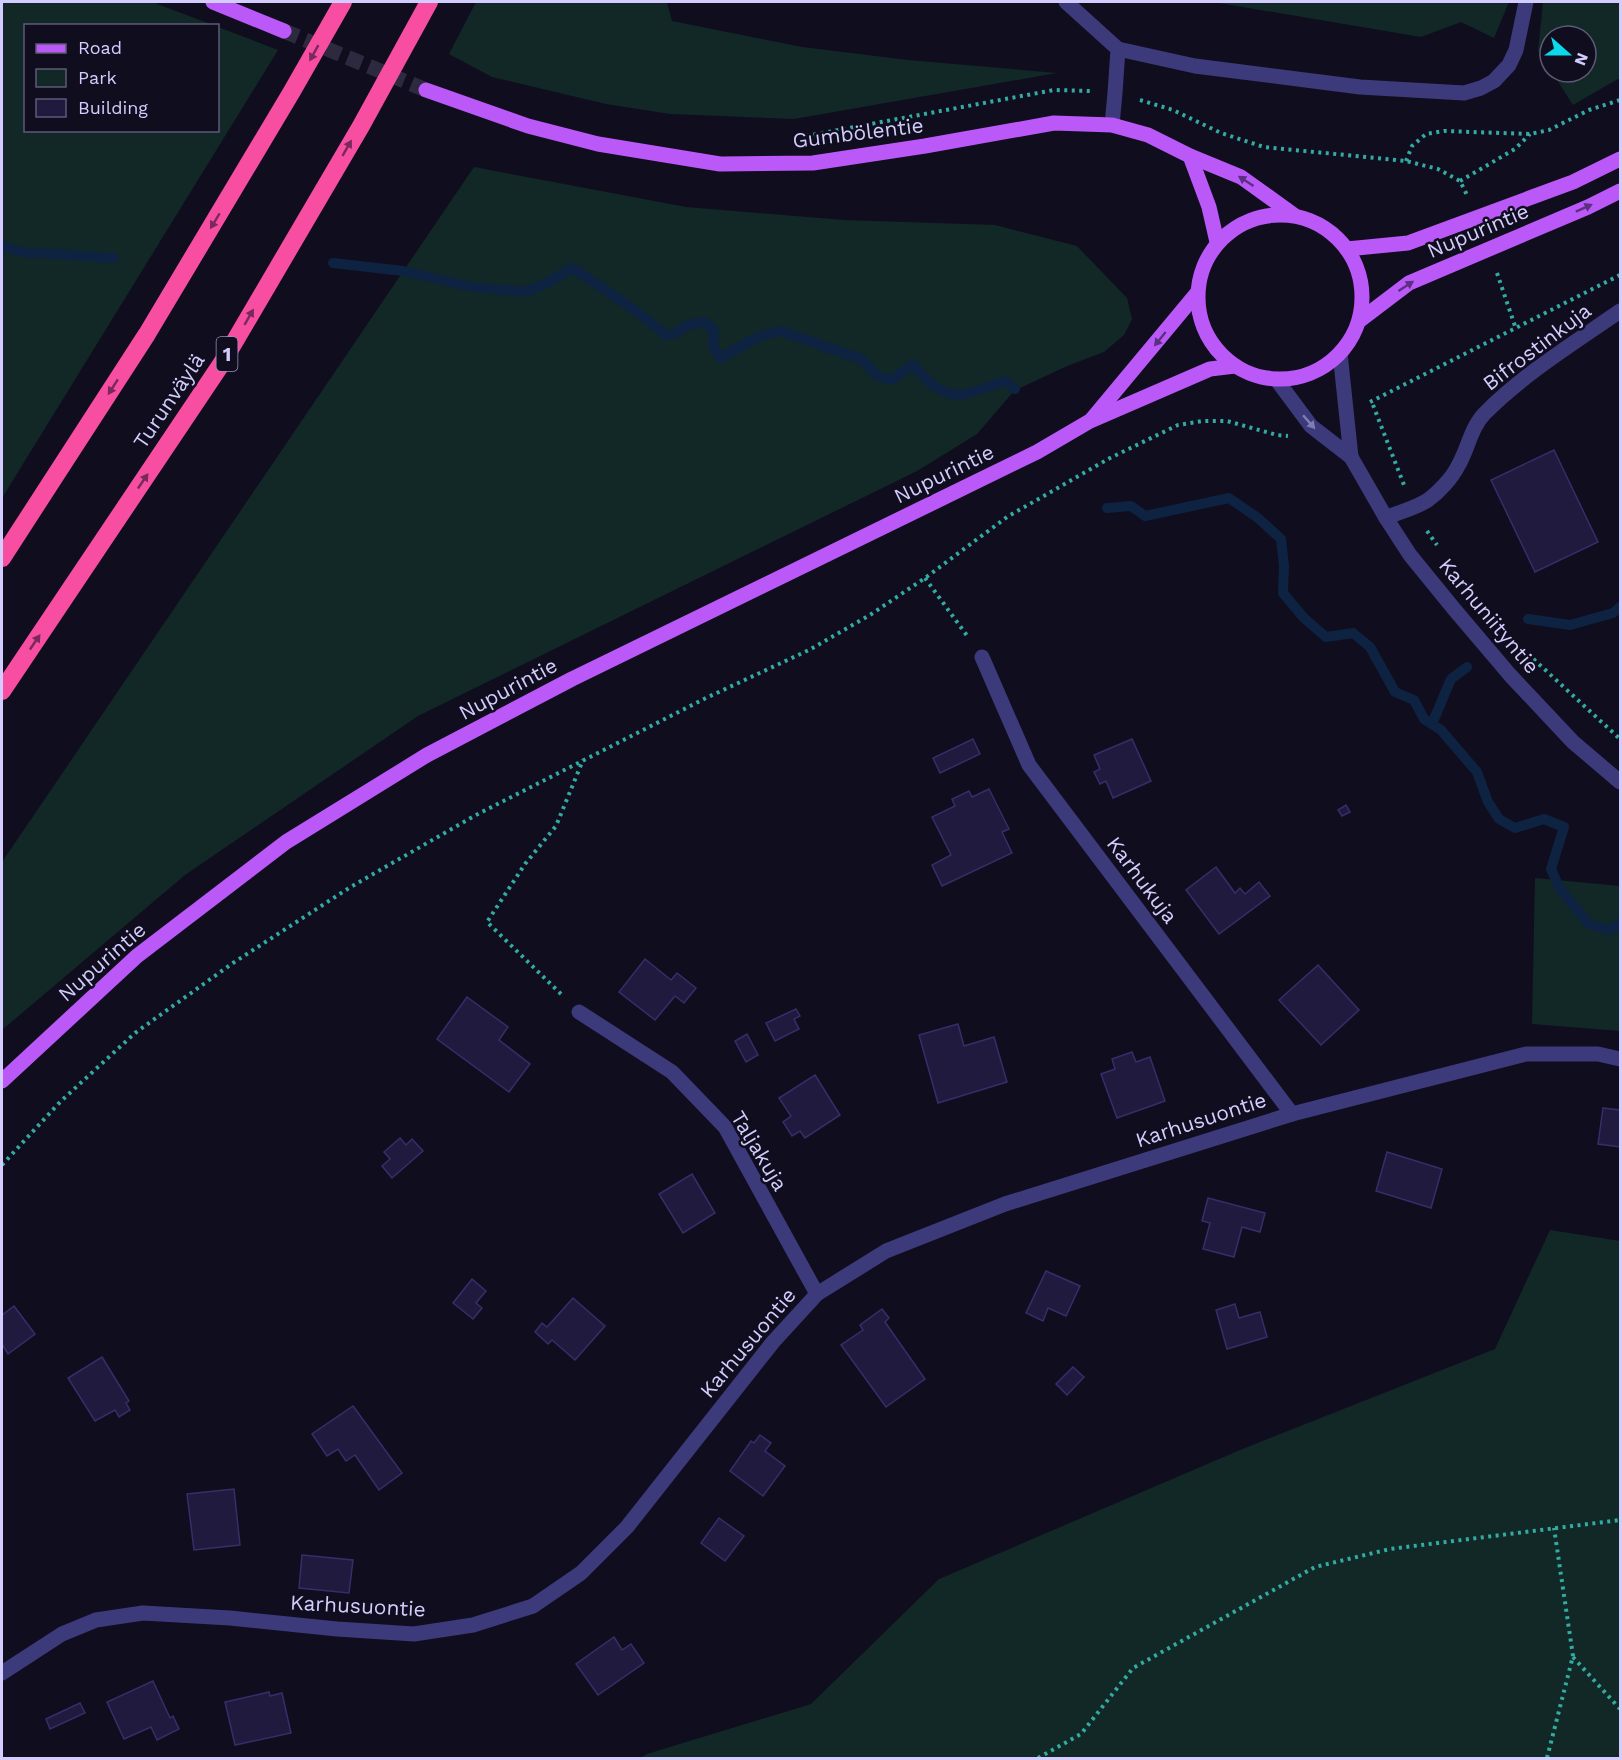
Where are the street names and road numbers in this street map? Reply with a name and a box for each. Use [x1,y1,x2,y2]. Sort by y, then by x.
street label: Gumbölentie [791,112,925,153]
street label: Nupurintie [1423,198,1532,263]
street label: Bifrostinkuja [1478,298,1596,395]
road number: 1 [216,337,238,371]
street label: Turunväylä [128,348,210,453]
street label: Nupurintie [890,439,998,508]
street label: Karhuniityntie [1434,553,1545,679]
street label: Nupurintie [454,652,561,725]
street label: Karhukuja [1102,831,1183,928]
street label: Nupurintie [53,917,151,1006]
street label: Karhusuontie [1132,1087,1269,1152]
street label: Taljakuja [726,1106,793,1195]
street label: Karhusuontie [694,1283,801,1403]
street label: Karhusuontie [290,1589,427,1622]

